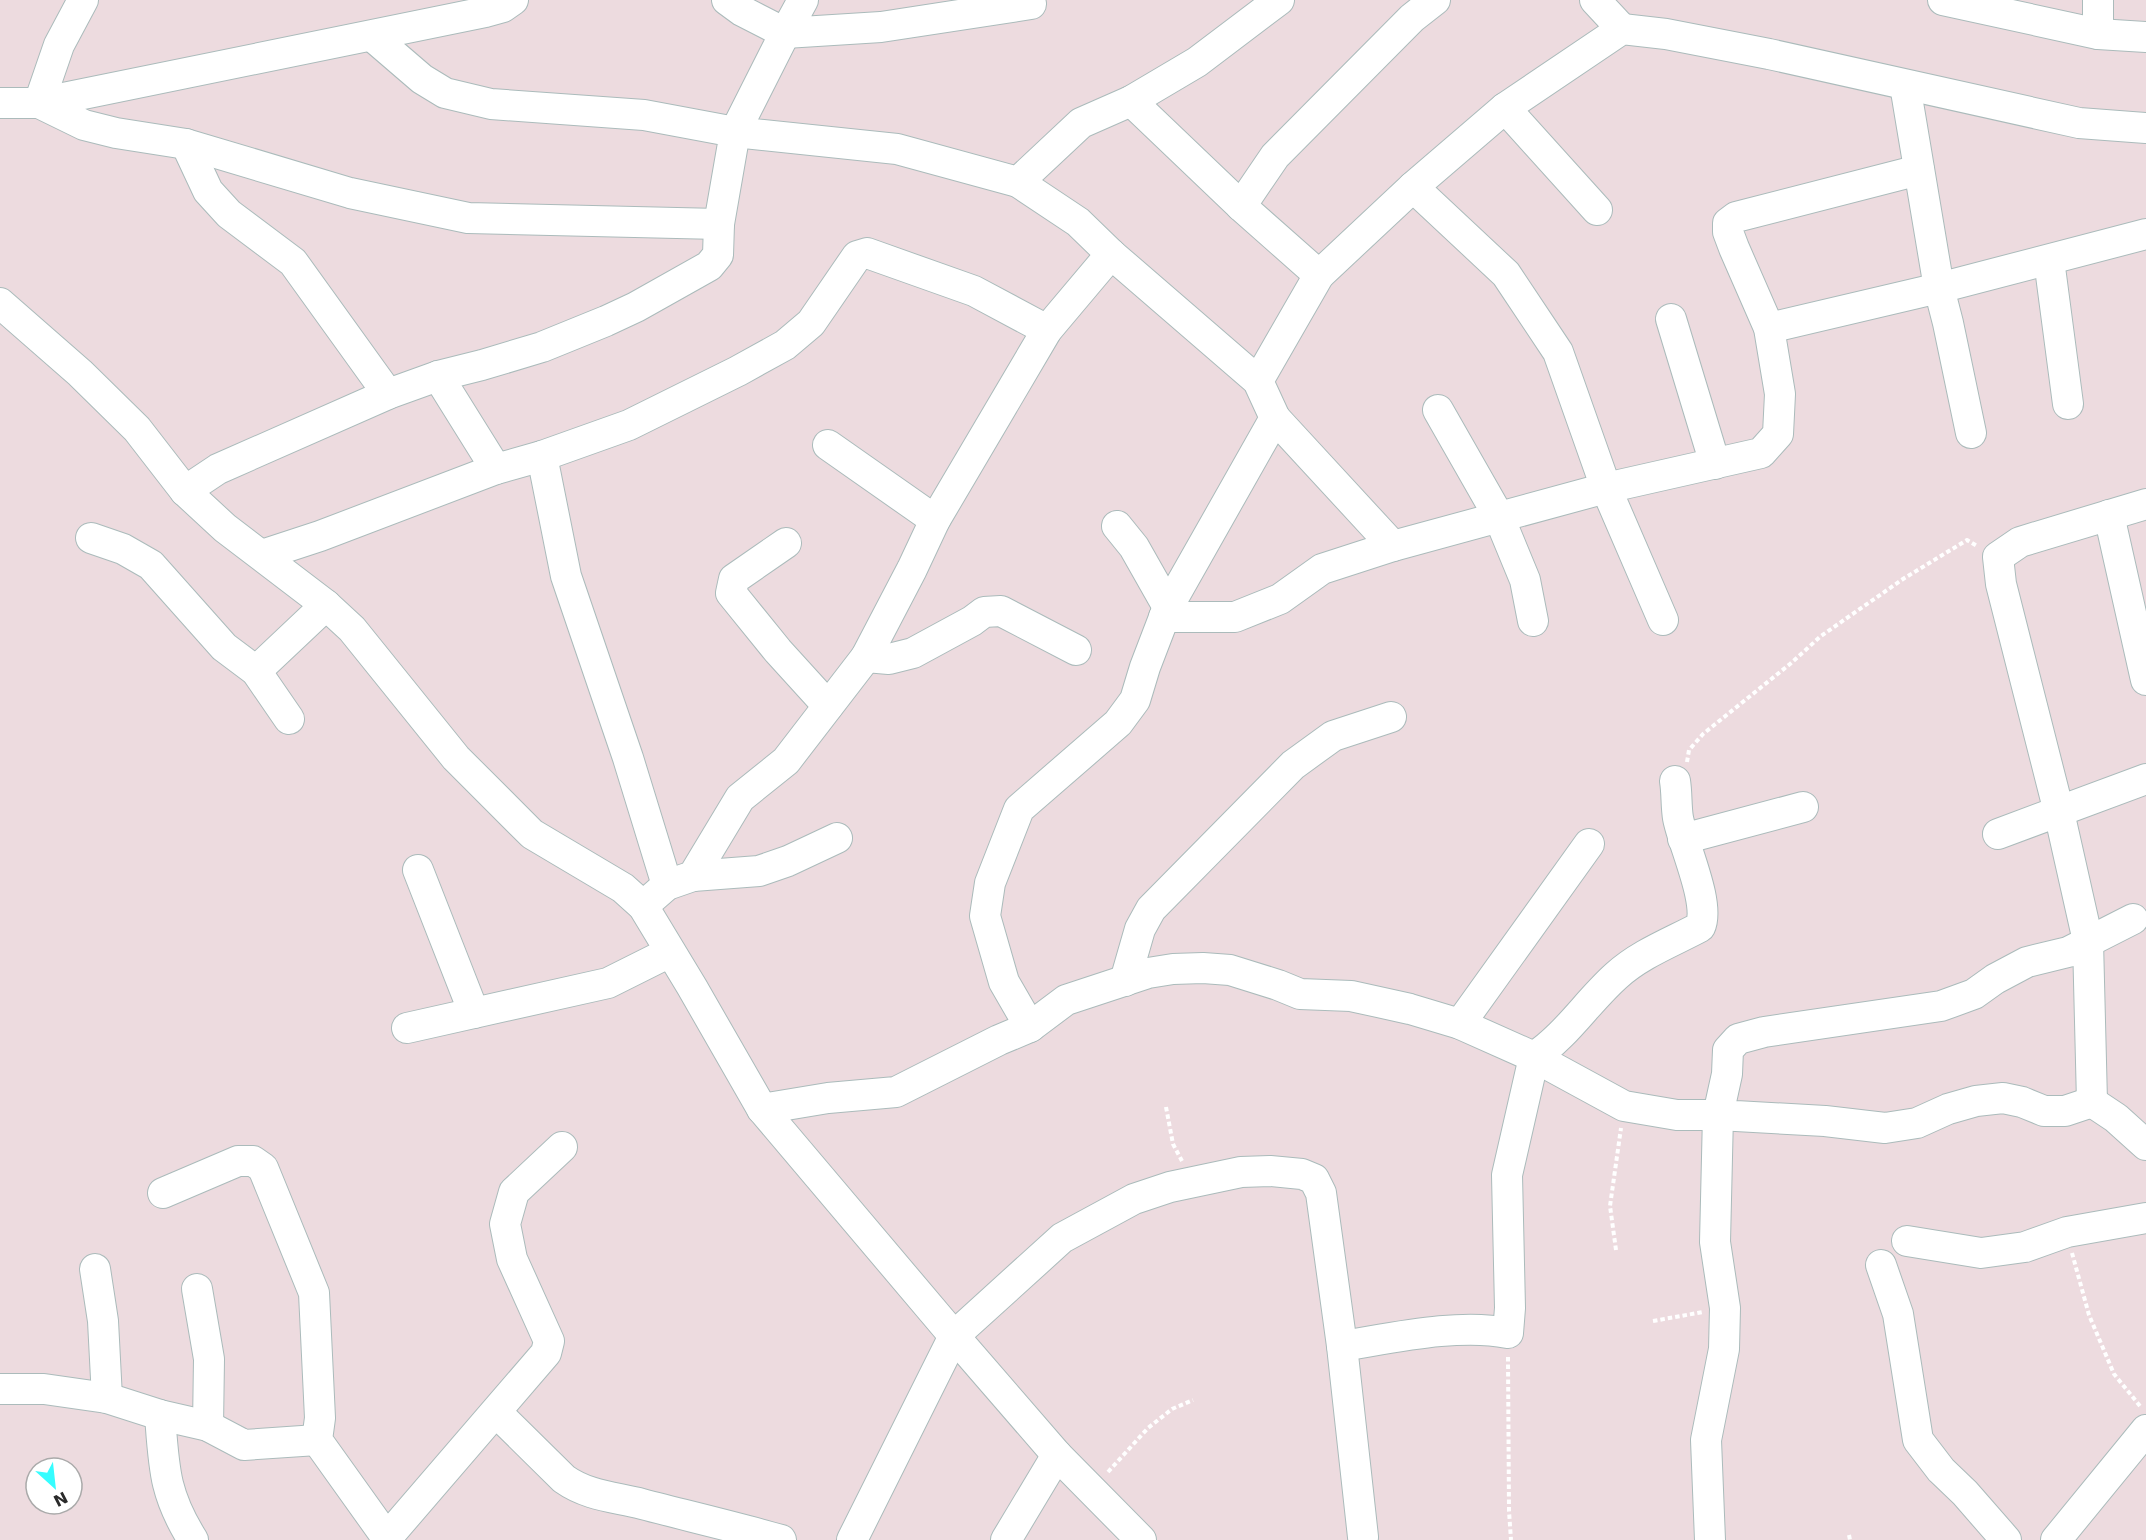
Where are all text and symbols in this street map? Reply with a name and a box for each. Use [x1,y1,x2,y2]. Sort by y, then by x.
north arrow [24,1456,84,1516]
text: N [50,1487,71,1510]

